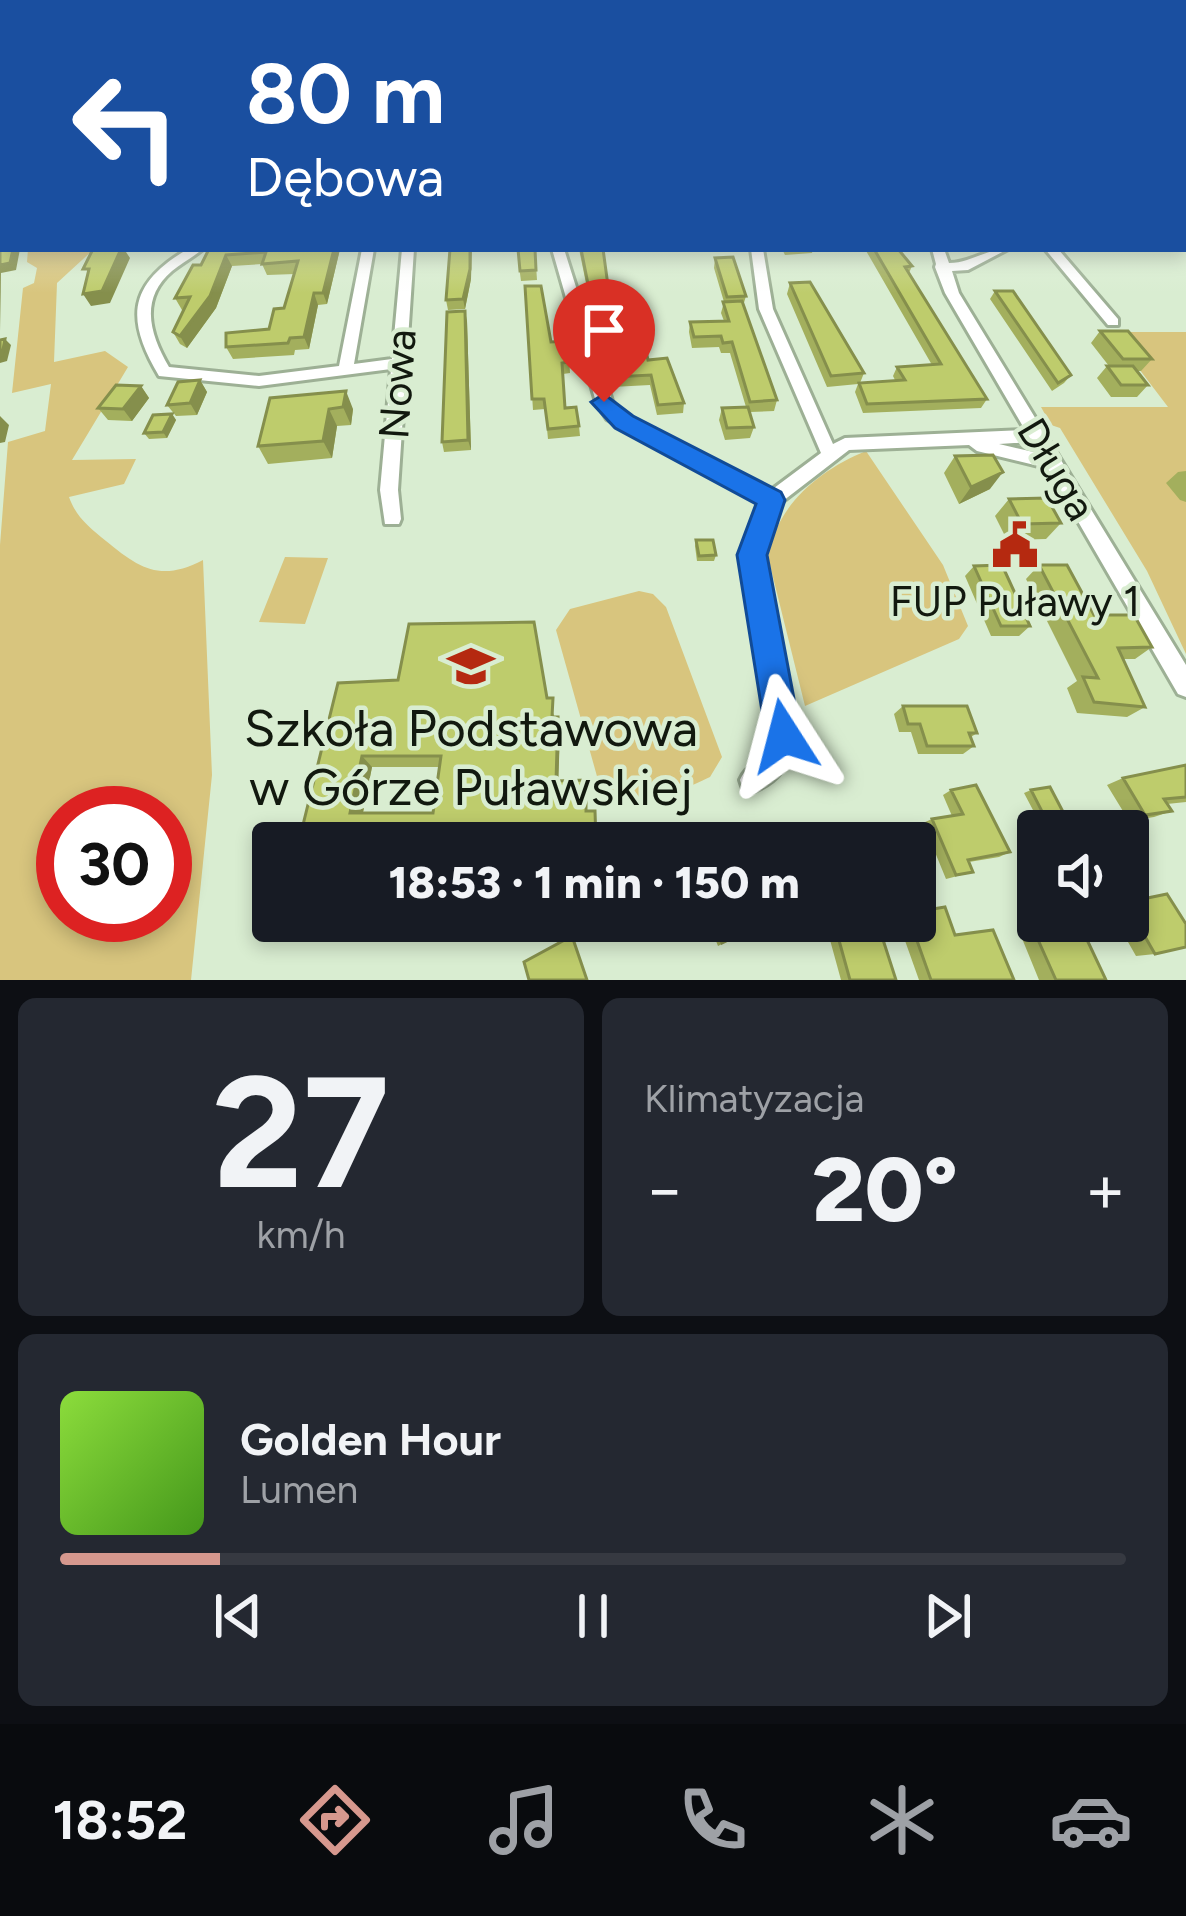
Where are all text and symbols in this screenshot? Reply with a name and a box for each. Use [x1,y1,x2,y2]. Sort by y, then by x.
text: 80 m [246,43,445,144]
icon: left [48,48,204,204]
text: Dębowa [246,145,444,210]
pin [553,279,655,402]
icon: arrive [571,297,637,363]
street label: Nowa [368,327,427,441]
street label: Długa [1006,409,1107,530]
public building icon: FUP Puławy 1 [990,520,1040,570]
place label: FUP Puławy 1 [890,576,1140,627]
school or university icon: Szkoła Podstawowa w Górze Puławskiej [446,641,496,691]
position arrow [721,673,847,799]
place label: Szkoła Podstawowa w Górze Puławskiej [244,698,698,818]
speed limit sign: 30 [36,786,192,942]
map controls [1017,810,1149,942]
button: sound [1017,810,1149,942]
text: 18:53 · 1 min · 150 m [388,855,800,909]
text: 27 [212,1039,390,1226]
text: Klimatyzacja [644,1075,864,1122]
text: 20° [812,1135,958,1244]
text: − [644,1149,685,1229]
text: + [1085,1149,1126,1229]
text: km/h [256,1211,346,1258]
text: Golden Hour [240,1412,501,1466]
text: Lumen [240,1466,358,1513]
icon: previous [205,1583,271,1649]
icon: pause [560,1583,626,1649]
icon: next [915,1583,981,1649]
icon: directions [293,1778,377,1862]
icon: music [482,1778,566,1862]
icon: phone [671,1778,755,1862]
icon: climate [860,1778,944,1862]
icon: car [1049,1778,1133,1862]
text: 18:52 [53,1788,187,1853]

